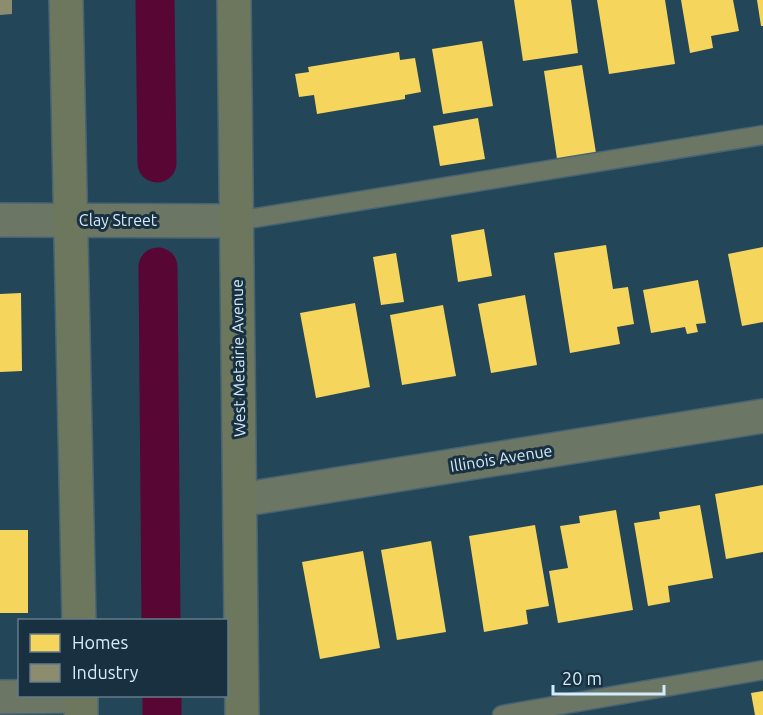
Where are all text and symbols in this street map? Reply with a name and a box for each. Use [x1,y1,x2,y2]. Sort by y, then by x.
street label: Clay Street [79,211,158,229]
street label: West Metairie Avenue [228,279,248,437]
street label: Illinois Avenue [449,441,553,475]
legend [18,619,228,697]
text: Homes [72,632,129,652]
scale bar [553,658,664,696]
text: Industry [72,662,139,682]
text: 20 m [562,668,602,688]

